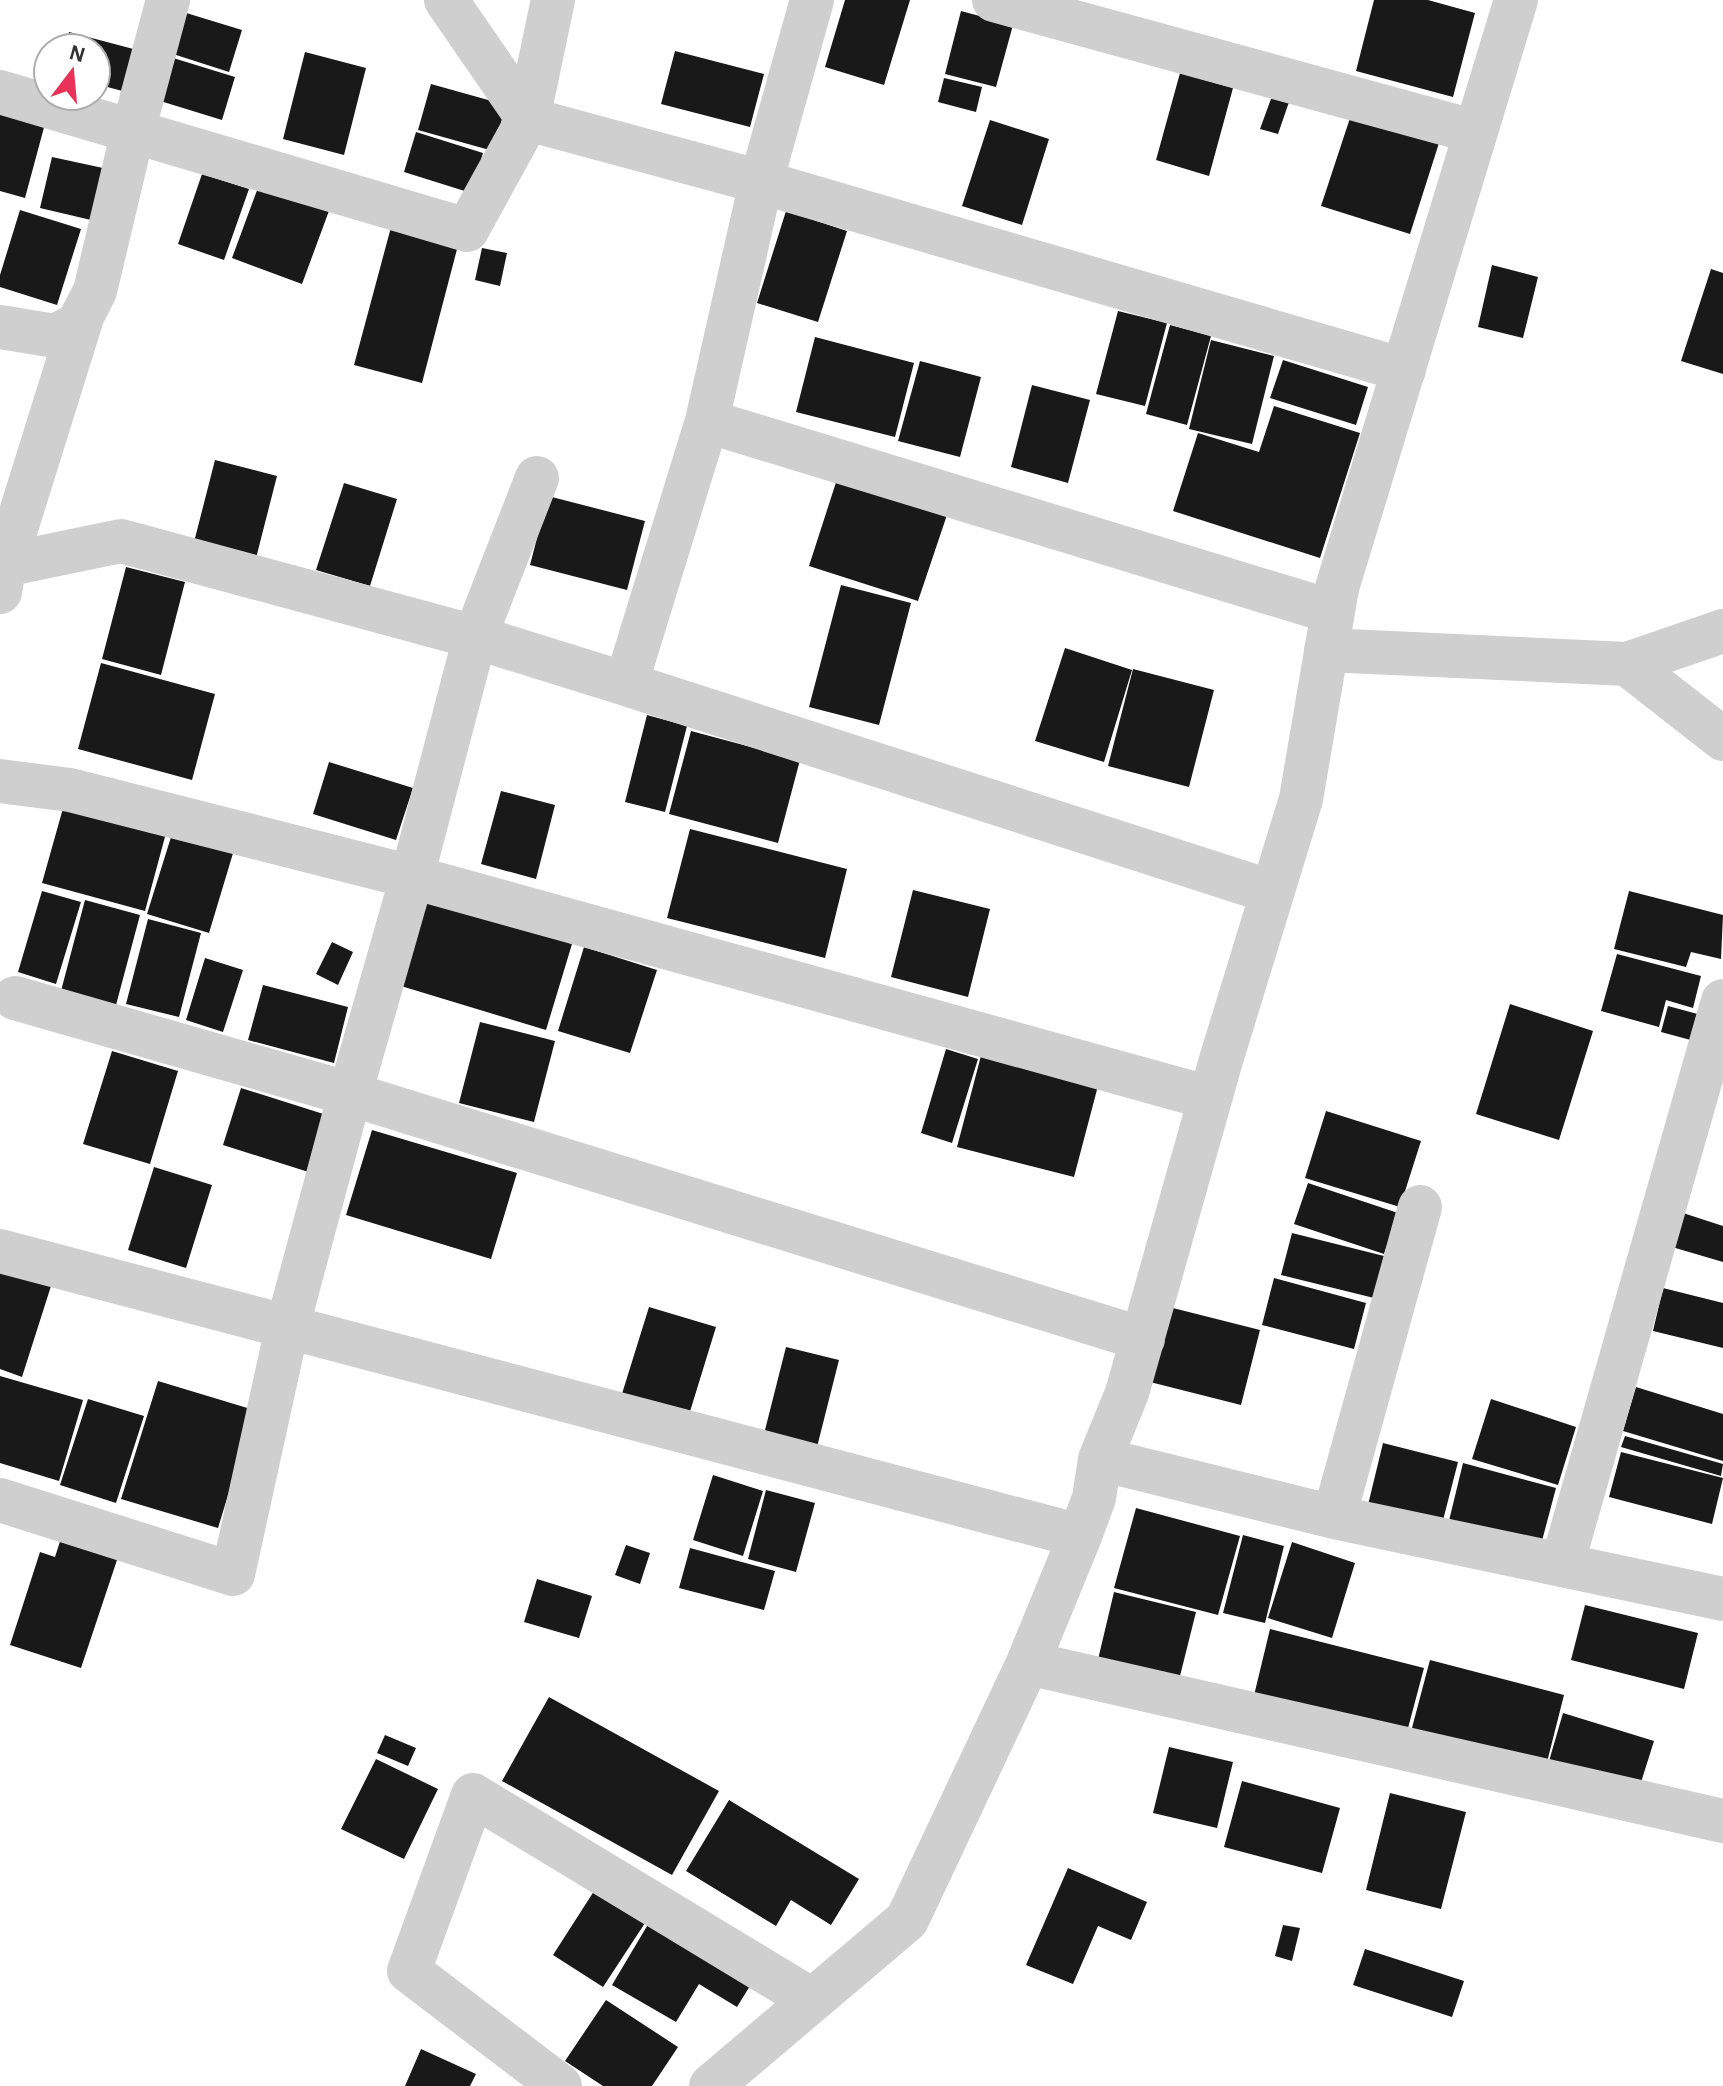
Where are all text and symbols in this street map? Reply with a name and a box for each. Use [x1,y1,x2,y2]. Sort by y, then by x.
north arrow [32,32,112,112]
text: N [67,41,88,66]

